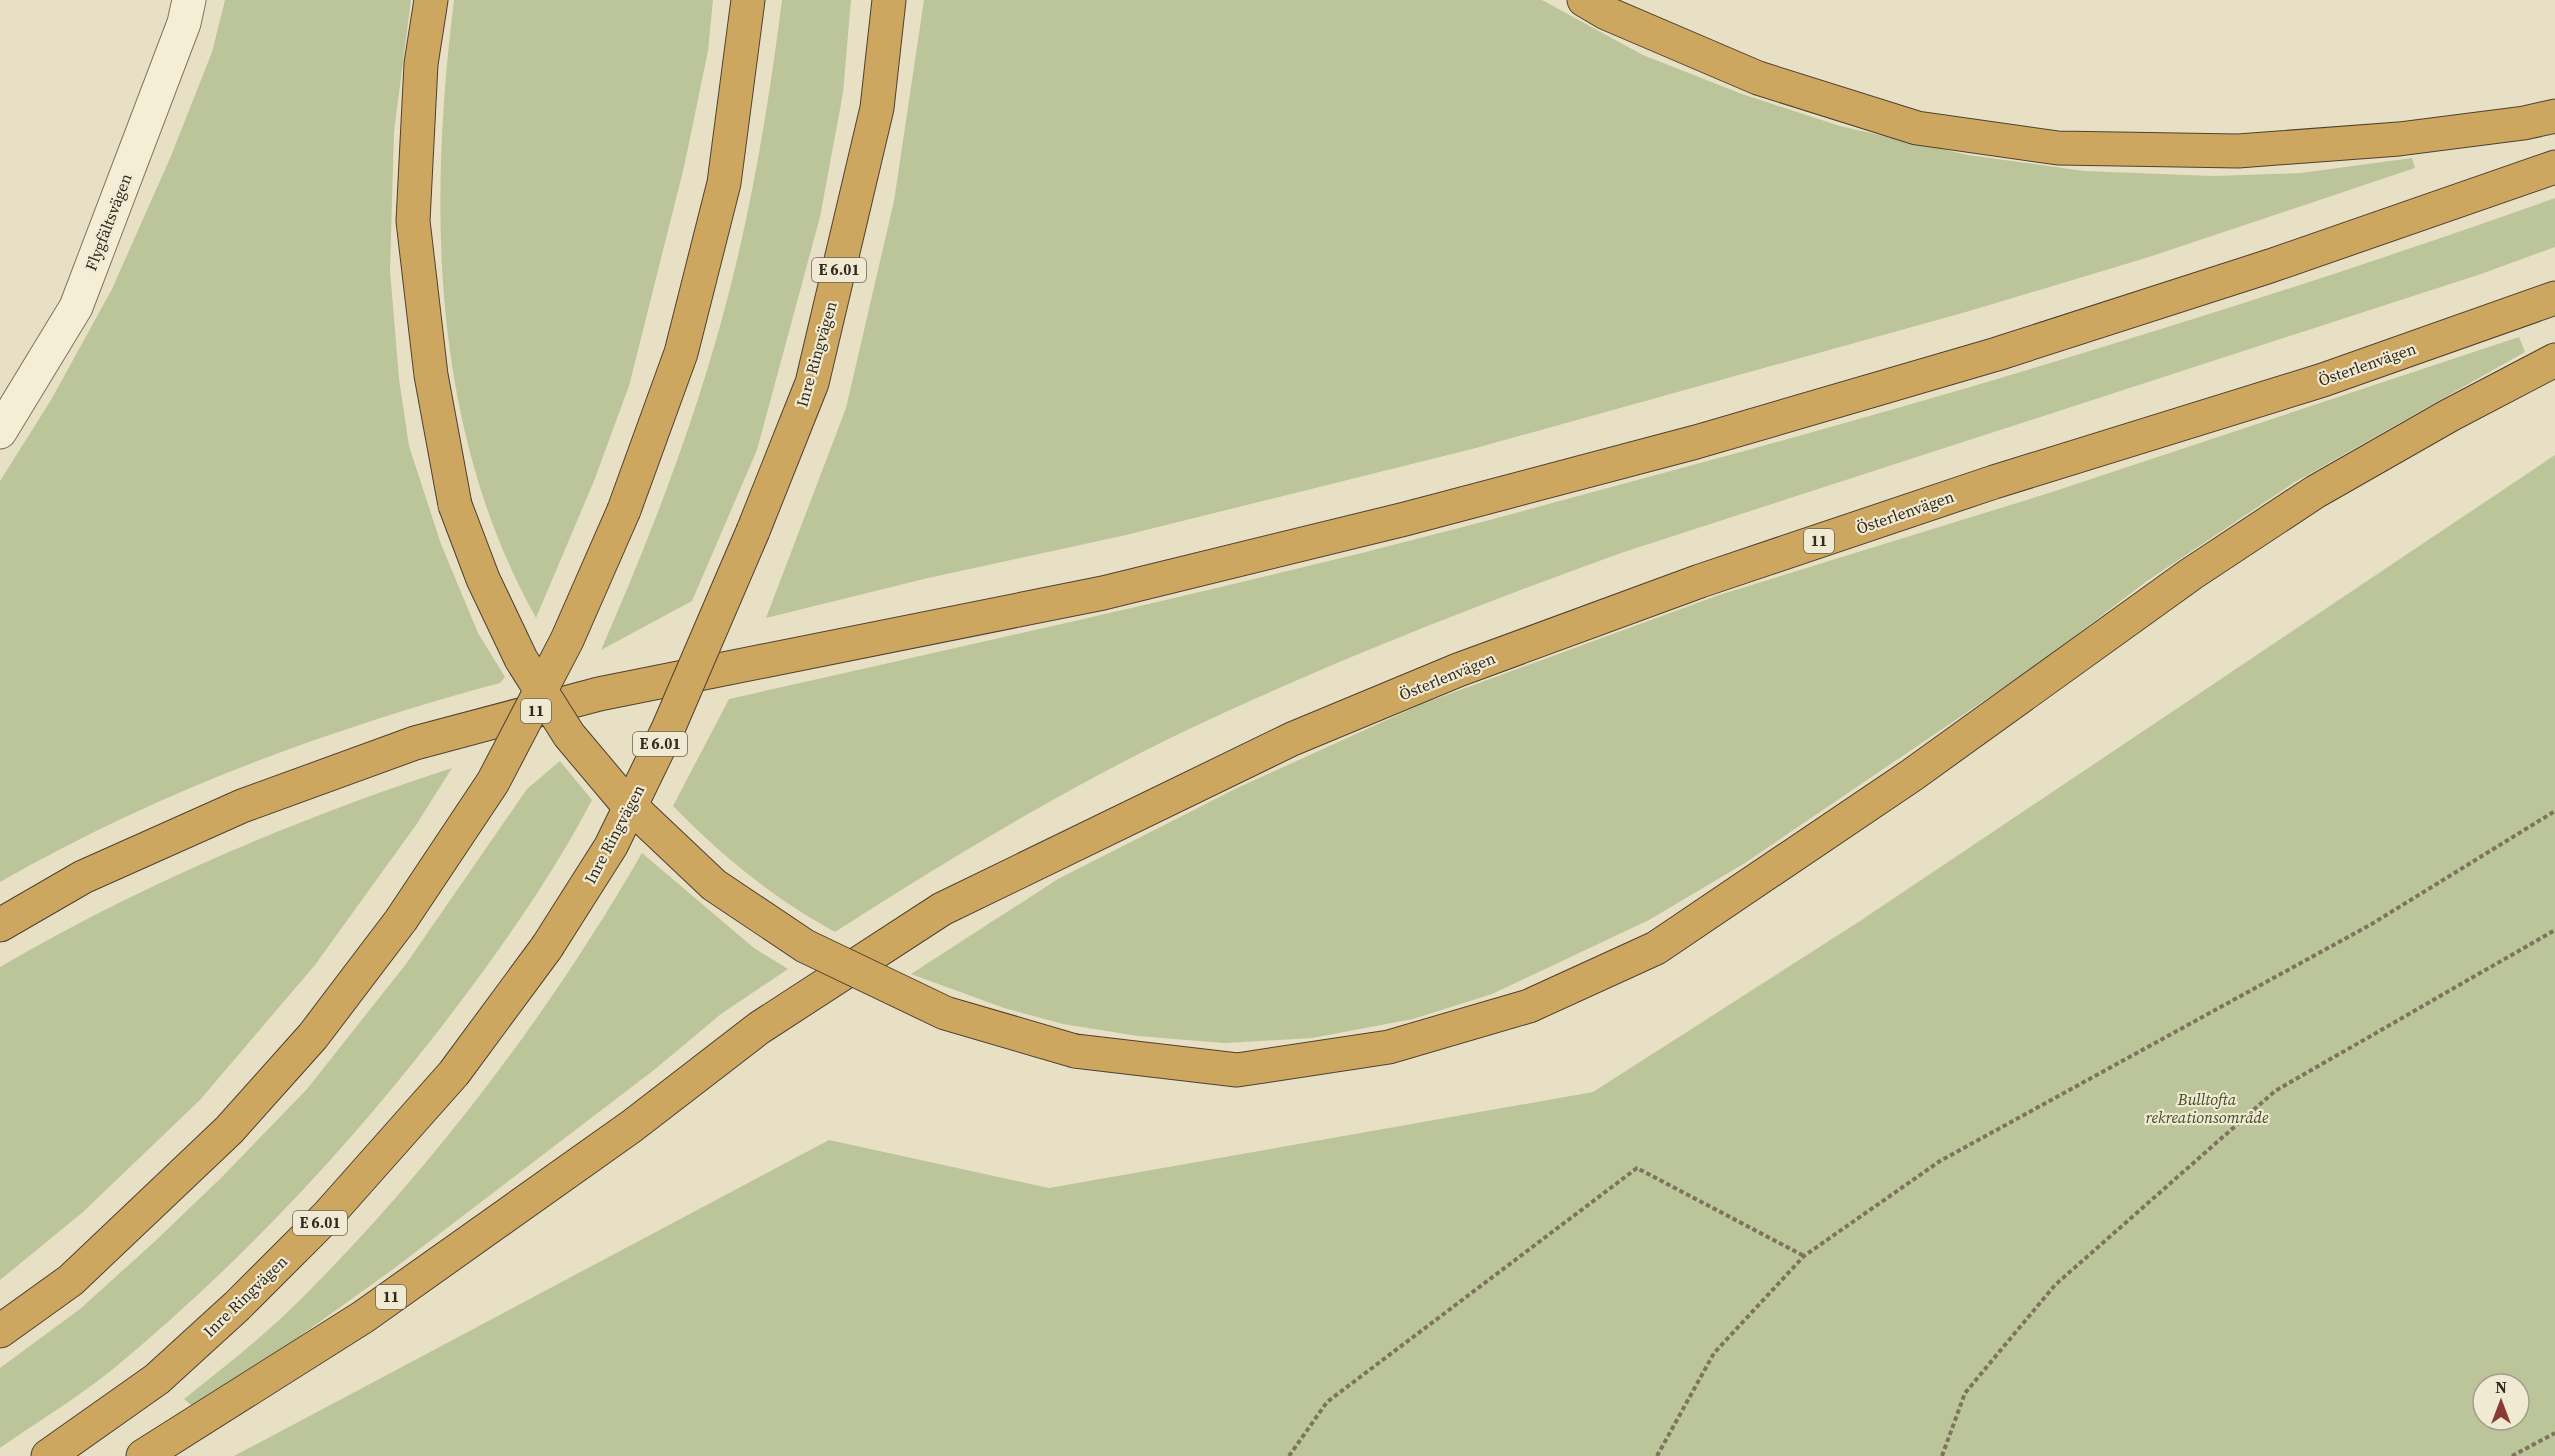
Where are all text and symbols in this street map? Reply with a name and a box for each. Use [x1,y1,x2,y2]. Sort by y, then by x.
street label: Flygfältsvägen [79,170,137,274]
road number: E 6.01 [812,258,866,282]
street label: Inre Ringvägen [790,298,842,410]
street label: Österlenvägen [2315,337,2419,391]
street label: Österlenvägen [1853,485,1957,539]
road number: 11 [1804,529,1834,553]
street label: Österlenvägen [1396,647,1499,705]
road number: 11 [521,699,551,723]
road number: E 6.01 [633,732,687,756]
street label: Inre Ringvägen [579,780,649,887]
park label: Bulltofta rekreationsområde [2146,1088,2269,1128]
road number: E 6.01 [293,1211,347,1235]
street label: Inre Ringvägen [198,1250,292,1342]
road number: 11 [376,1285,406,1309]
north arrow [2471,1372,2531,1432]
text: N [2495,1376,2507,1398]

